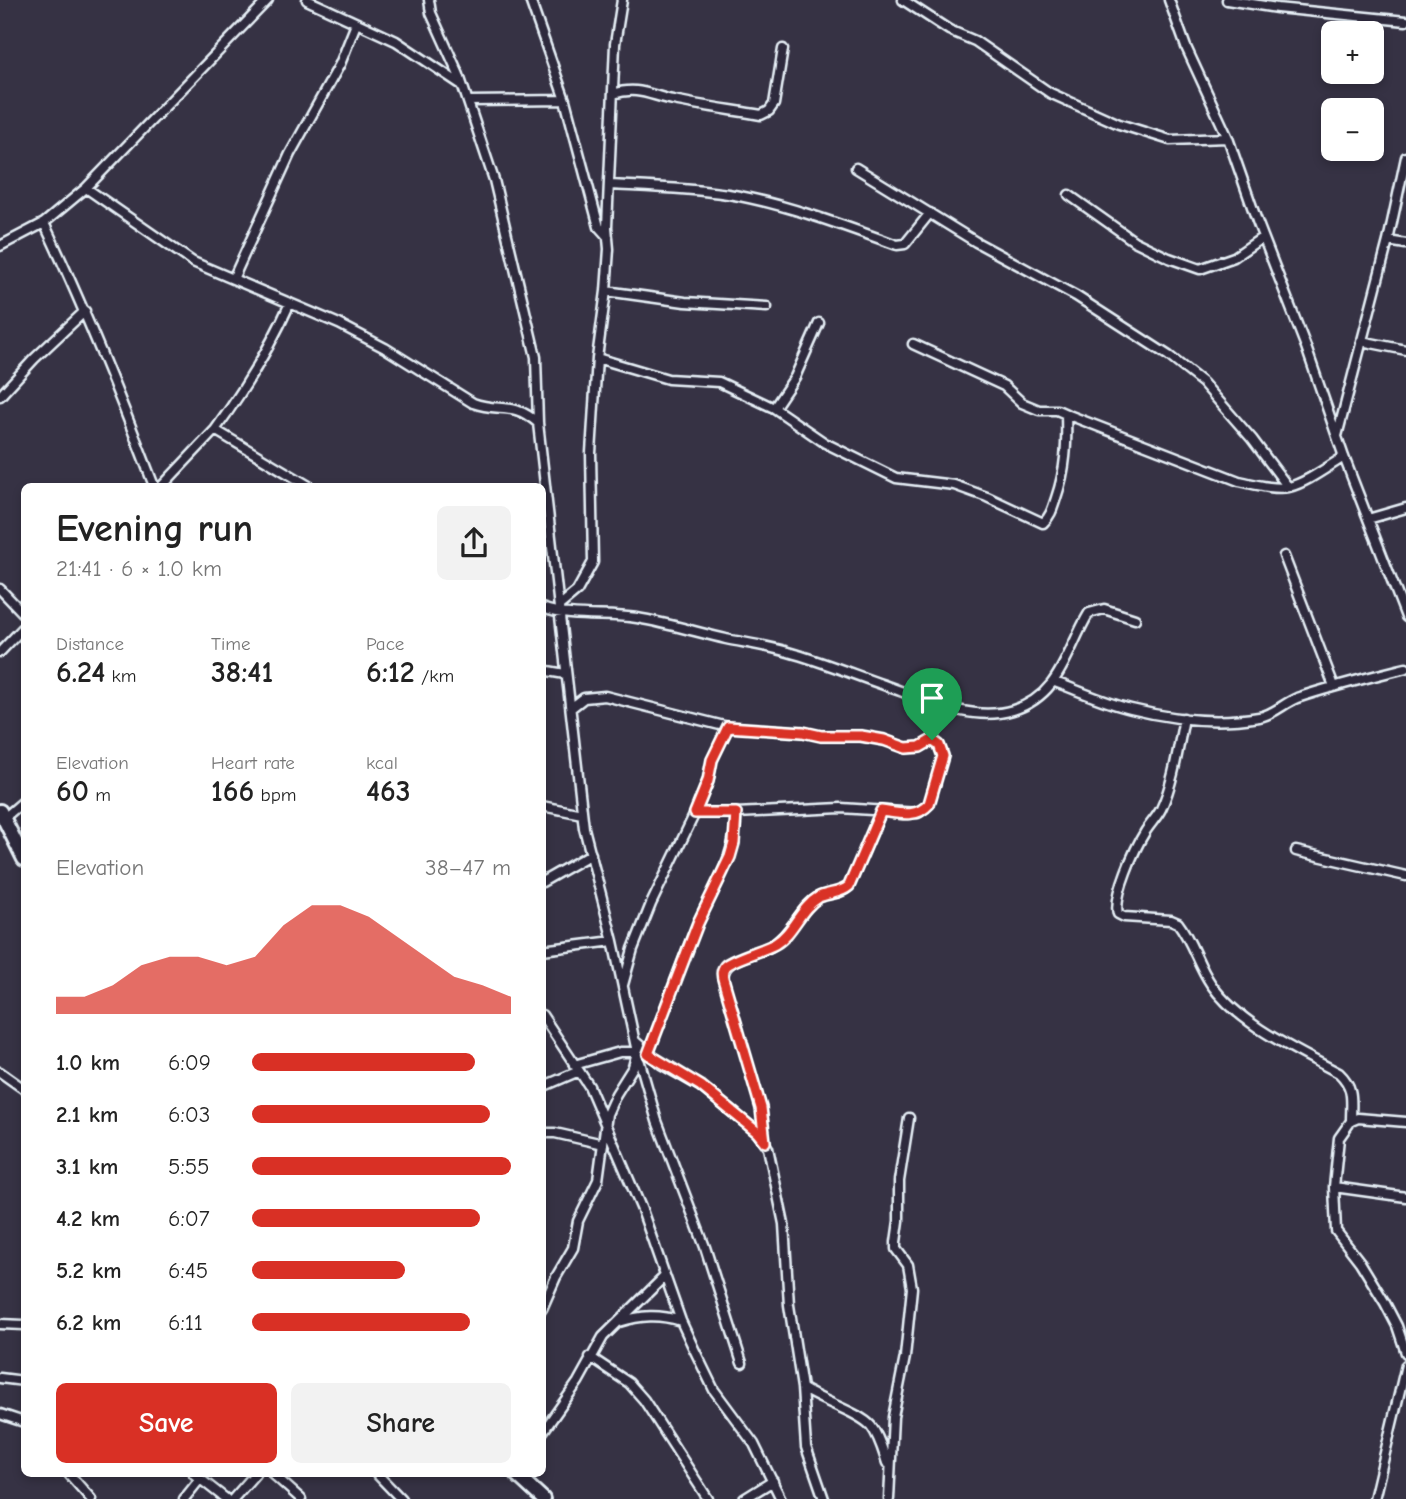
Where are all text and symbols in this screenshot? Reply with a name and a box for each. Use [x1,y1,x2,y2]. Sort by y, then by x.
map controls [1321,21,1384,161]
button: + [1321,21,1384,84]
button: − [1321,98,1384,161]
button: share [437,506,511,580]
text: Evening run [56,507,253,551]
text: 21:41 · 6 × 1.0 km [56,555,222,582]
text: Distance [56,633,124,655]
text: Time [211,633,250,655]
text: Pace [366,633,404,655]
text: 6.24 [56,655,105,690]
text: 38:41 [211,655,273,690]
text: 6:12 [366,655,415,690]
text: km [105,665,137,687]
text: /km [415,665,454,687]
pin [902,668,962,740]
icon: arrive [913,679,951,717]
text: Elevation [56,752,129,774]
text: Heart rate [211,752,295,774]
text: kcal [366,752,398,774]
text: 60 [56,774,89,809]
text: 166 [211,774,254,809]
text: 463 [366,774,411,809]
text: m [89,784,111,806]
text: bpm [254,784,297,806]
text: Elevation [56,854,144,881]
text: 38–47 m [425,854,511,881]
text: 1.0 km [56,1049,120,1076]
text: 6:09 [168,1049,211,1076]
text: 2.1 km [56,1101,118,1128]
text: 6:03 [168,1101,210,1128]
text: 3.1 km [56,1153,118,1180]
text: 5:55 [168,1153,210,1180]
text: 4.2 km [56,1205,120,1232]
text: 6:07 [168,1205,210,1232]
text: 5.2 km [56,1257,122,1284]
text: 6:45 [168,1257,208,1284]
text: 6.2 km [56,1309,121,1336]
text: 6:11 [168,1309,203,1336]
button: Save [56,1383,277,1463]
button: Share [291,1383,511,1463]

